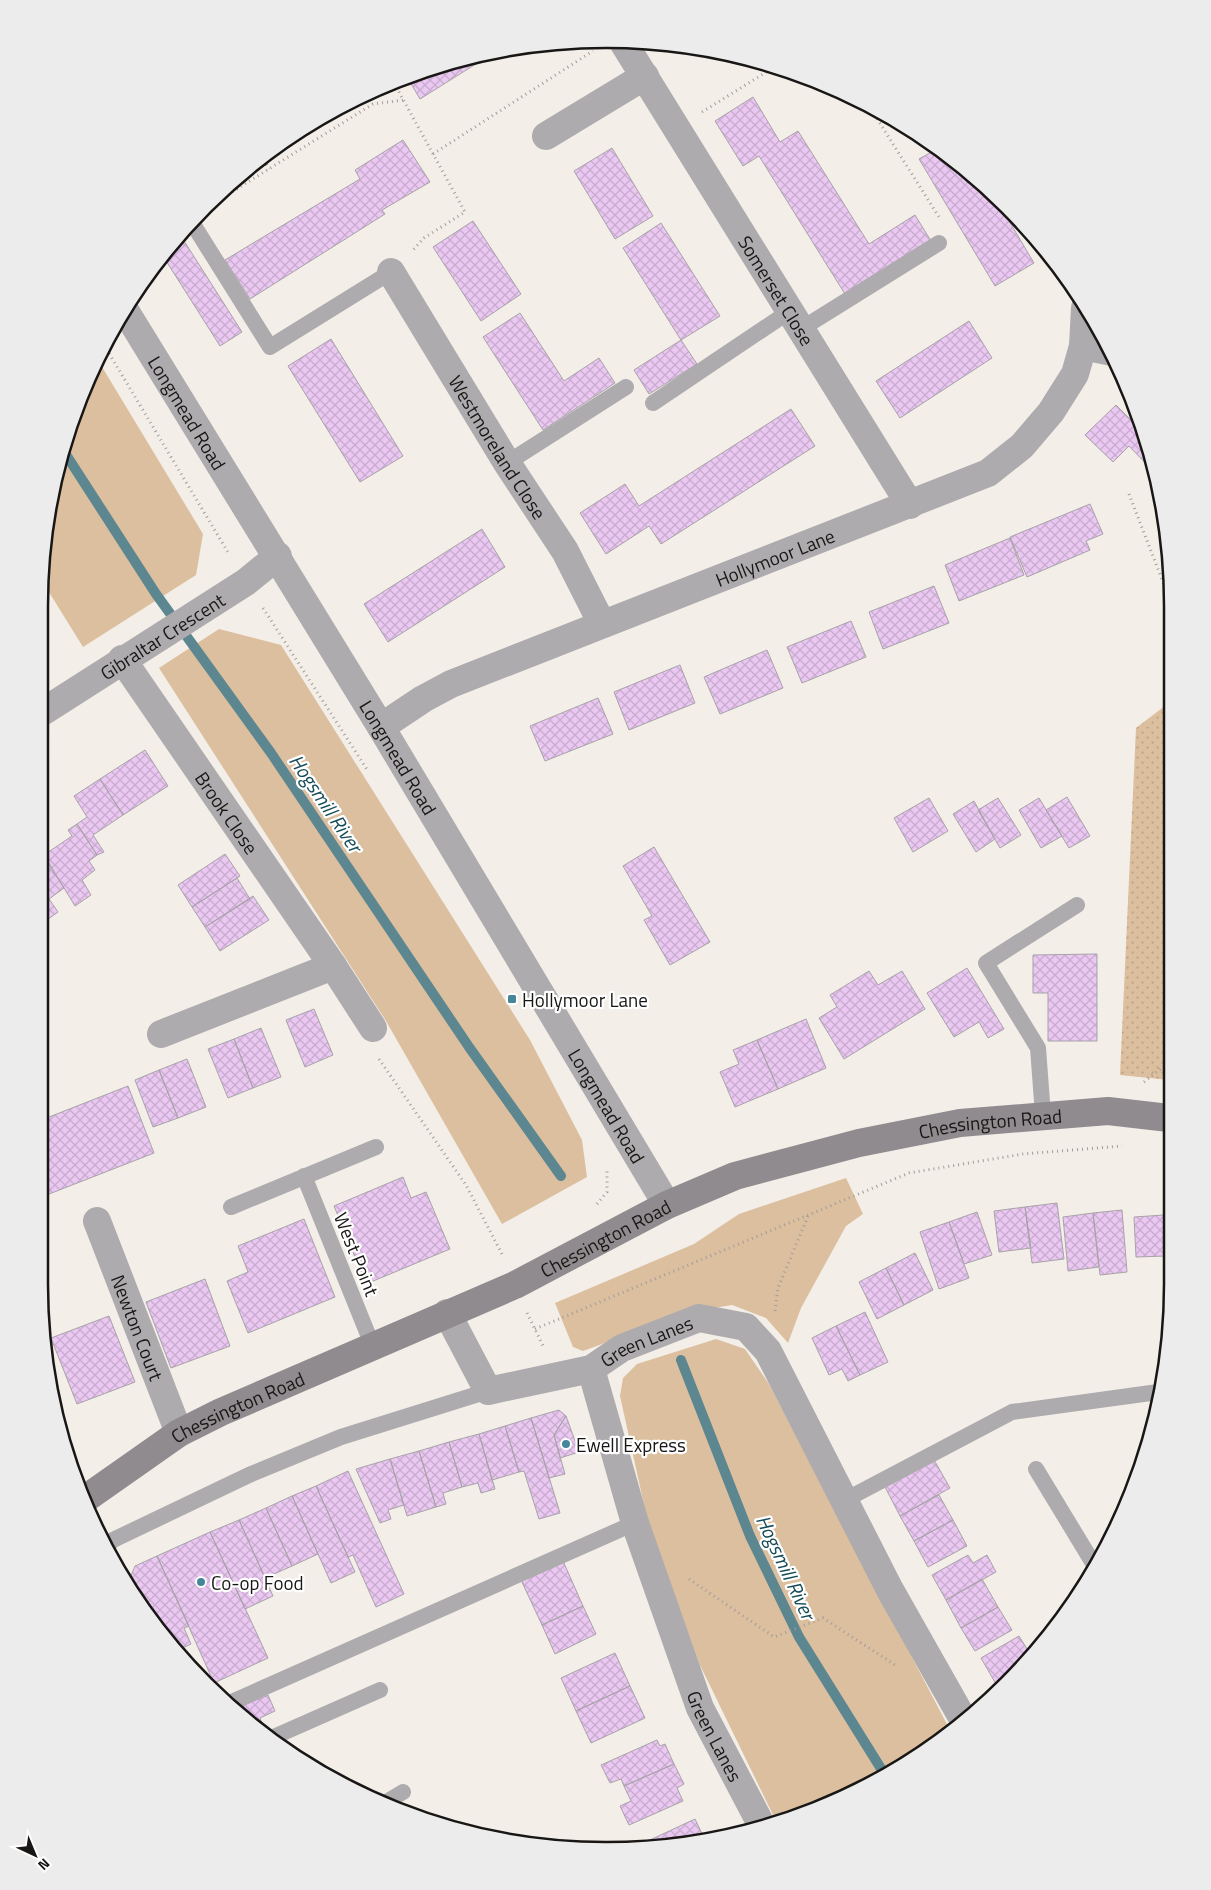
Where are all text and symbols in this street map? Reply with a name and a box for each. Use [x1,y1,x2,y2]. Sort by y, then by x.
street label: Somerset Close [732,229,822,351]
street label: Longmead Road [142,350,234,475]
street label: Westmoreland Close [442,369,554,525]
street label: Hollymoor Lane [711,520,839,593]
street label: Gibraltar Crescent [94,585,230,686]
street label: Longmead Road [353,694,445,820]
water label: Hogsmill River [282,748,372,861]
street label: Brook Close [189,765,266,860]
place label: Hollymoor Lane [522,985,648,1014]
marker: Hollymoor Lane [506,993,518,1005]
street label: Longmead Road [562,1042,653,1168]
street label: Chessington Road [916,1100,1063,1145]
street label: Chessington Road [535,1191,676,1284]
street label: West Point [327,1208,387,1301]
street label: Newton Court [105,1270,172,1385]
street label: Green Lanes [594,1307,697,1374]
street label: Chessington Road [164,1363,309,1449]
place label: Ewell Express [576,1430,686,1459]
marker: Ewell Express [560,1438,572,1450]
water label: Hogsmill River [748,1509,825,1627]
place label: Co-op Food [211,1568,304,1597]
marker: Co-op Food [195,1576,207,1588]
street label: Green Lanes [680,1686,751,1787]
north arrow [10,1830,60,1880]
text: N [34,1854,55,1876]

